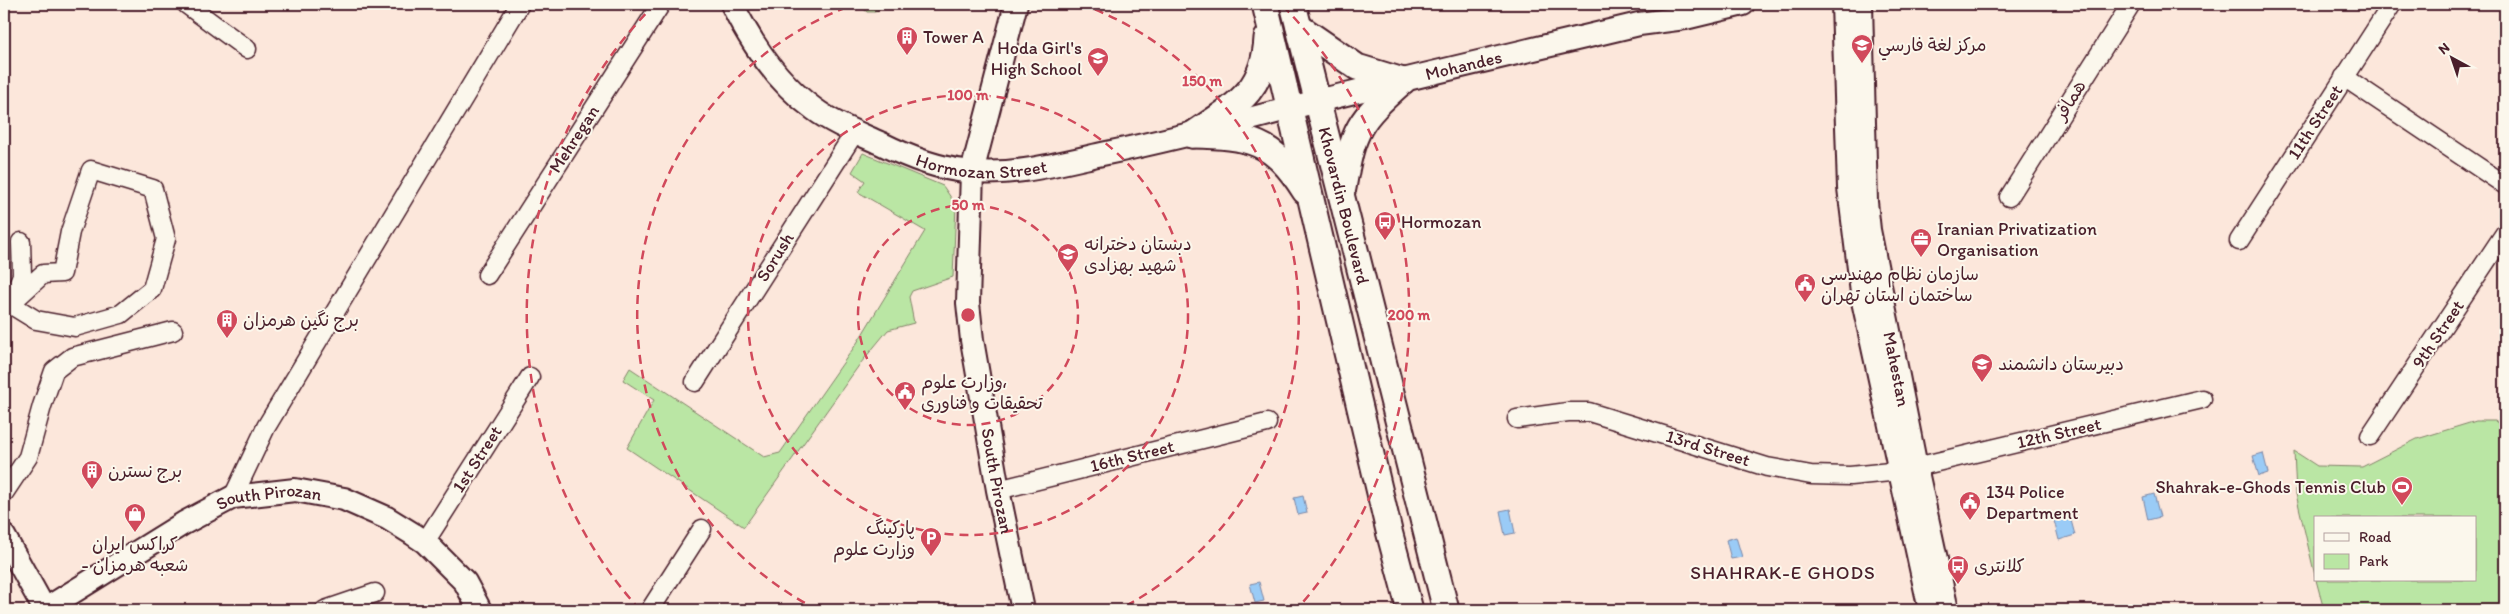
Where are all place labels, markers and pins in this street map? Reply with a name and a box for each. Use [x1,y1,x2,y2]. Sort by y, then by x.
building icon: Tower A [895,25,919,56]
place label: Tower A [923,26,984,48]
school or university icon: مركز لغة فارسي [1850,33,1874,64]
place label: مركز لغة فارسي [1878,34,1987,61]
place label: Hoda Girl's High School [991,37,1082,80]
school or university icon: Hoda Girl's High School [1086,46,1110,77]
bus stop icon: Hormozan [1373,210,1397,241]
place label: Hormozan [1401,211,1481,233]
place label: Iranian Privatization Organisation [1937,218,2097,261]
office icon: Iranian Privatization Organisation [1909,227,1933,258]
place label: دبستان دخترانه شهید بهزادی [1084,233,1192,276]
school or university icon: دبستان دخترانه شهید بهزادی [1056,242,1080,273]
place label: سازمان نظام مهندسی ساختمان استان تهران [1821,263,1979,306]
public building icon: سازمان نظام مهندسی ساختمان استان تهران [1793,272,1817,303]
centre of rings [959,306,977,324]
building icon: برج نگین هرمزان [215,308,239,339]
place label: برج نگین هرمزان [243,309,359,332]
school or university icon: دبیرستان دانشمند [1970,352,1994,383]
place label: دبیرستان دانشمند [1998,353,2124,375]
place label: وزارت علوم، تحقیقات و فناوری [921,371,1044,414]
public building icon: وزارت علوم، تحقیقات و فناوری [893,380,917,411]
building icon: برج نسترن [80,459,104,490]
place label: برج نسترن [108,460,182,483]
sports icon: Shahrak-e-Ghods Tennis Club [2390,475,2414,506]
place label: Shahrak-e-Ghods Tennis Club [2155,476,2386,498]
place label: 134 Police Department [1986,481,2079,524]
public building icon: 134 Police Department [1958,490,1982,521]
shop icon: کراکس ایران - شعبه هرمزان [123,502,147,533]
place label: پارکینگ وزارت علوم [833,517,915,563]
parking icon: پارکینگ وزارت علوم [919,526,943,557]
place label: کراکس ایران - شعبه هرمزان [82,533,188,576]
bus stop icon: کلانتری [1946,554,1970,585]
place label: کلانتری [1974,555,2025,577]

